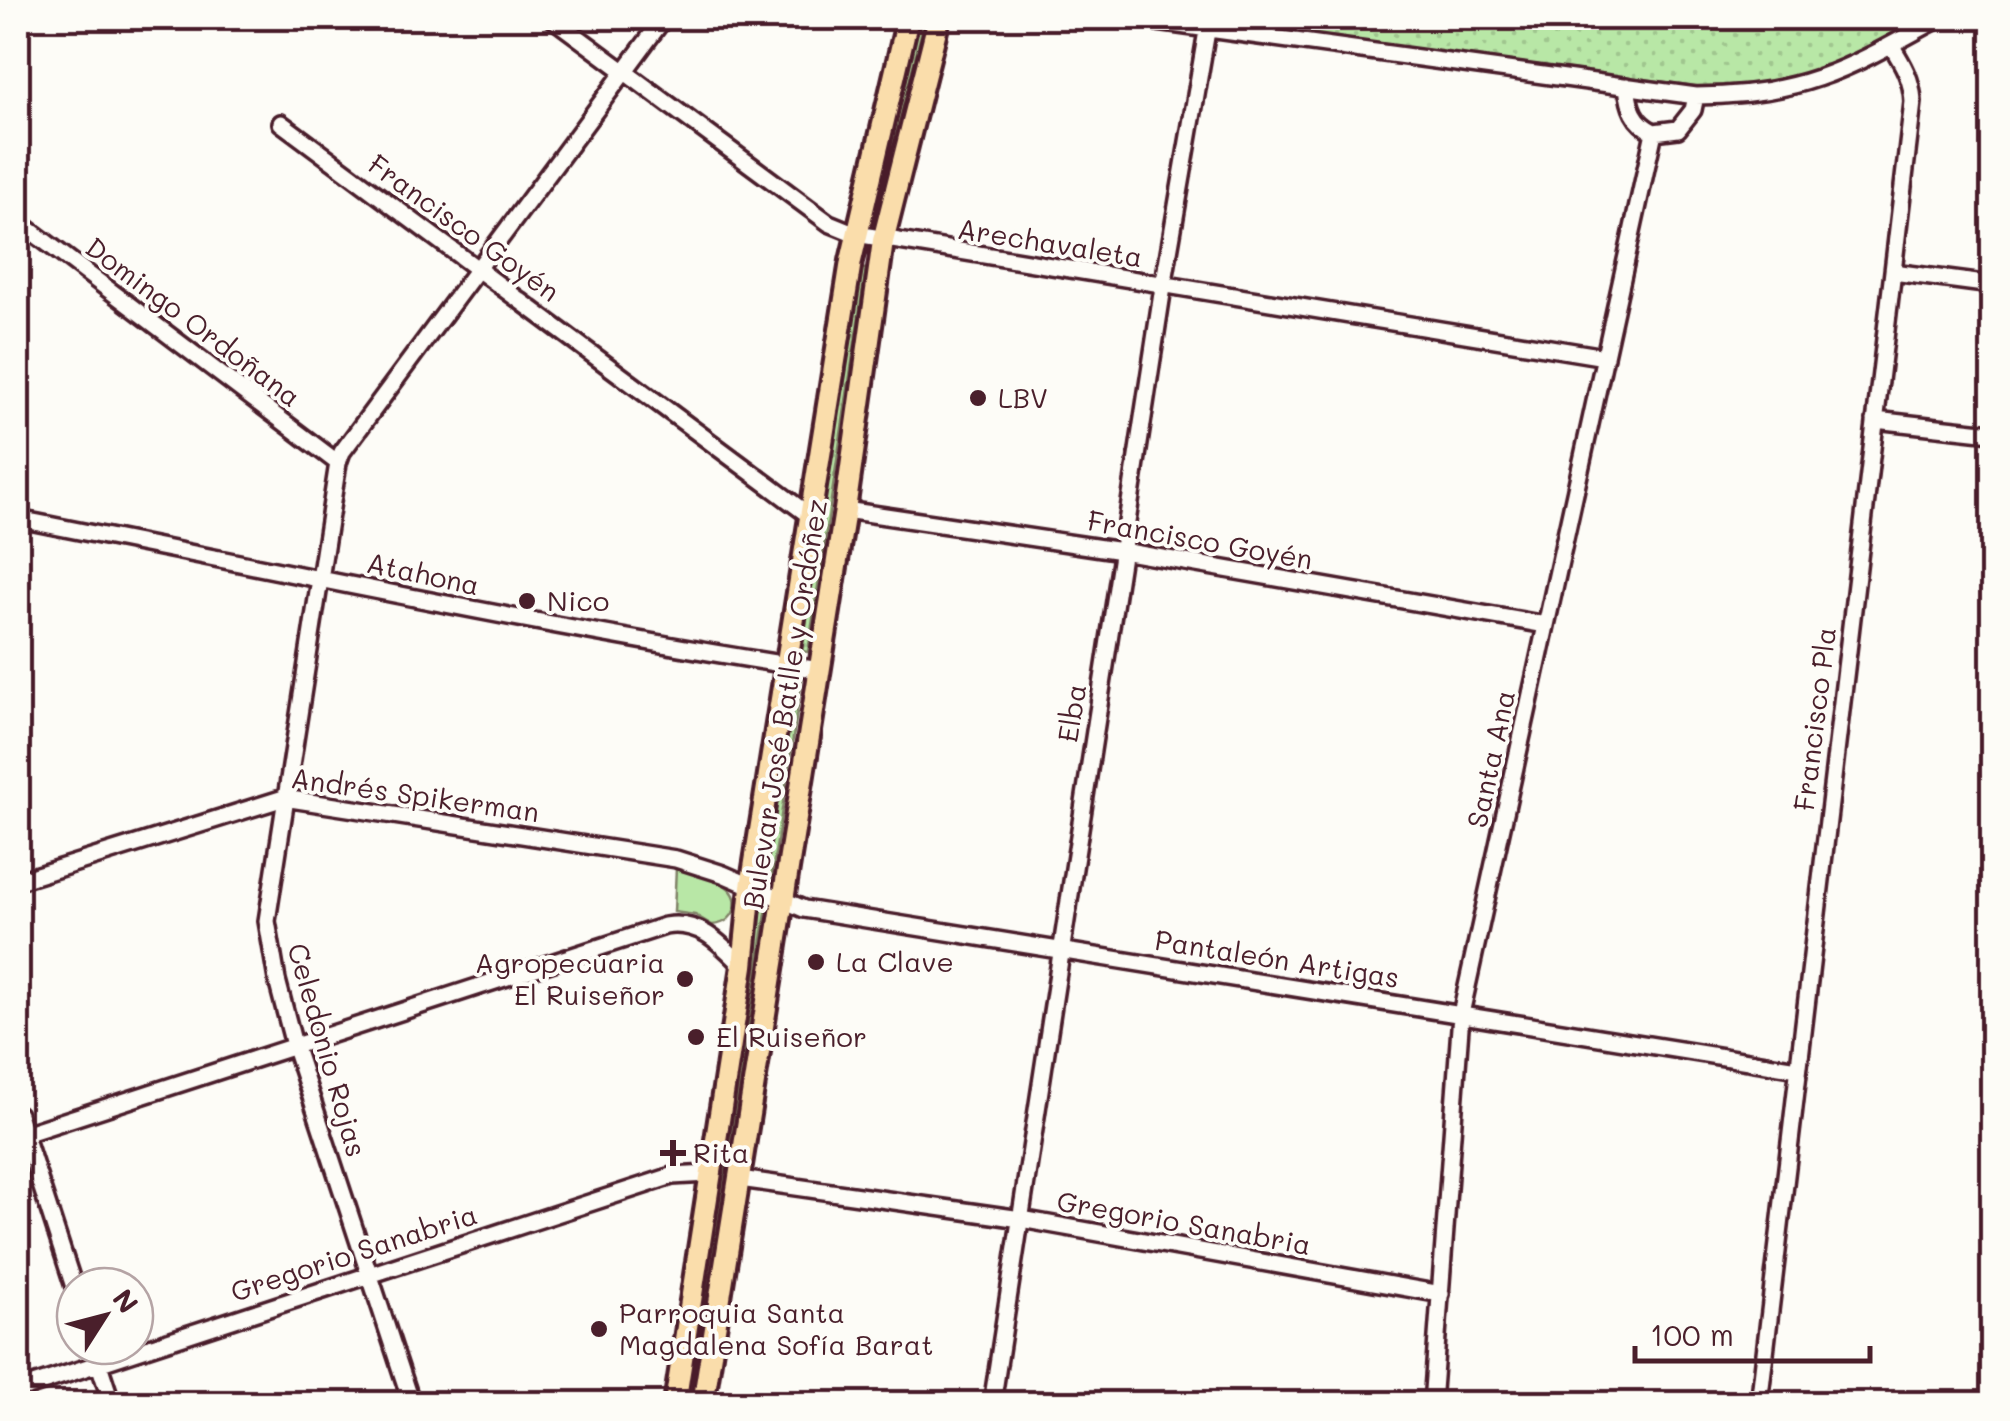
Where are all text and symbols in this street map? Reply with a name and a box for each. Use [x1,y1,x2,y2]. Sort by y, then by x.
street label: Francisco Goyén [362,146,567,309]
street label: Arechavaleta [955,210,1145,274]
street label: Domingo Ordoñana [79,228,308,414]
place label: LBV [998,379,1048,415]
marker: LBV [967,387,989,409]
street label: Bulevar José Batlle y Ordóñez [734,496,834,911]
street label: Francisco Goyén [1085,501,1316,577]
street label: Atahona [363,544,483,603]
place label: Nico [547,582,609,618]
marker: Nico [516,590,538,612]
street label: Francisco Pla [1785,625,1843,813]
street label: Elba [1049,681,1093,744]
street label: Santa Ana [1458,687,1522,831]
street label: Andrés Spikerman [289,759,542,829]
street label: Pantaleón Artigas [1152,921,1402,995]
street label: Celedonio Rojas [280,939,376,1161]
place label: La Clave [836,943,954,979]
place label: Agropecuaria El Ruiseñor [475,944,665,1012]
marker: La Clave [805,951,827,973]
marker: Agropecuaria El Ruiseñor [674,968,696,990]
place label: El Ruiseñor [716,1018,867,1054]
marker: El Ruiseñor [685,1026,707,1048]
place label: Rita [693,1134,749,1170]
marker: Rita [662,1142,684,1164]
street label: Gregorio Sanabria [1054,1182,1314,1262]
street label: Gregorio Sanabria [226,1195,482,1309]
north arrow [55,1266,155,1366]
text: N [105,1282,147,1320]
place label: Parroquia Santa Magdalena Sofía Barat [619,1294,934,1362]
scale bar [1635,1301,1870,1363]
text: 100 m [1650,1314,1734,1354]
marker: Parroquia Santa Magdalena Sofía Barat [588,1318,610,1340]

